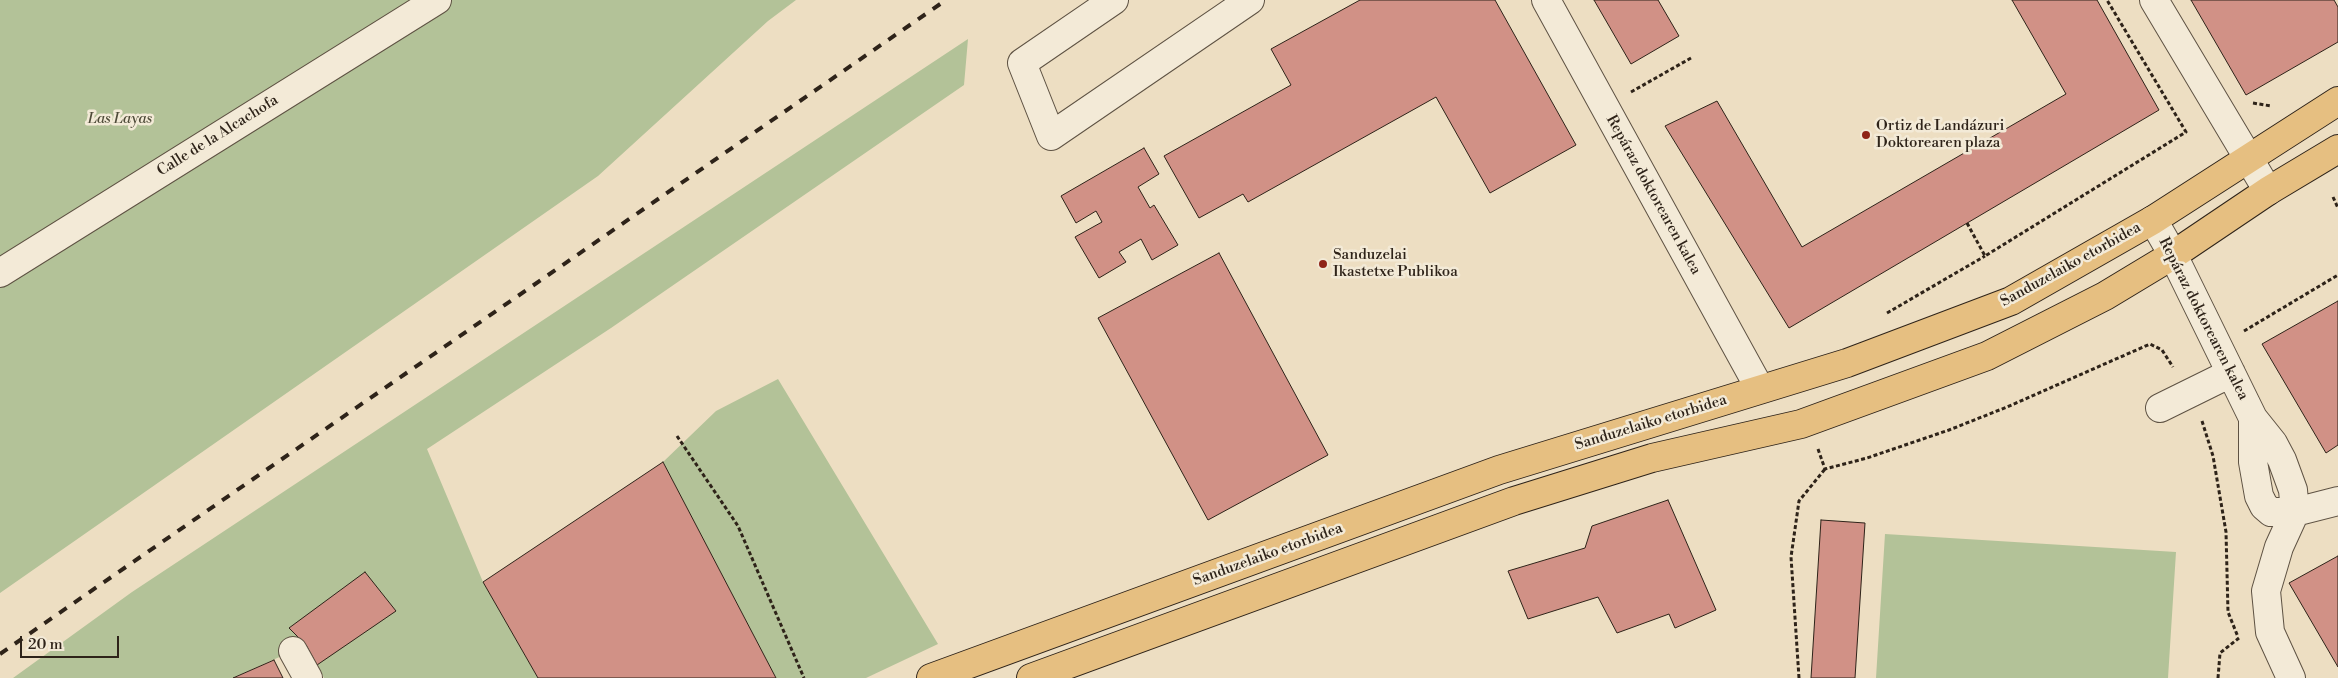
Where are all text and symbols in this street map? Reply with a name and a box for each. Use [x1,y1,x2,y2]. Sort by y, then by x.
street label: Calle de la Alcachofa [154,91,282,181]
park label: Las Layas [88,110,152,128]
street label: Repáraz doktorearen kalea [1602,112,1704,278]
place label: Ortiz de Landázuri Doktorearen plaza [1876,117,2004,152]
marker: Ortiz de Landázuri Doktorearen plaza [1860,129,1872,141]
street label: Sanduzelaiko etorbidea [1998,219,2144,311]
street label: Repáraz doktorearen kalea [2154,235,2252,403]
place label: Sanduzelai Ikastetxe Publikoa [1333,246,1458,281]
marker: Sanduzelai Ikastetxe Publikoa [1317,258,1329,270]
street label: Sanduzelaiko etorbidea [1573,391,1729,455]
street label: Sanduzelaiko etorbidea [1191,520,1345,590]
scale bar [22,626,121,658]
text: 20 m [28,635,63,654]

